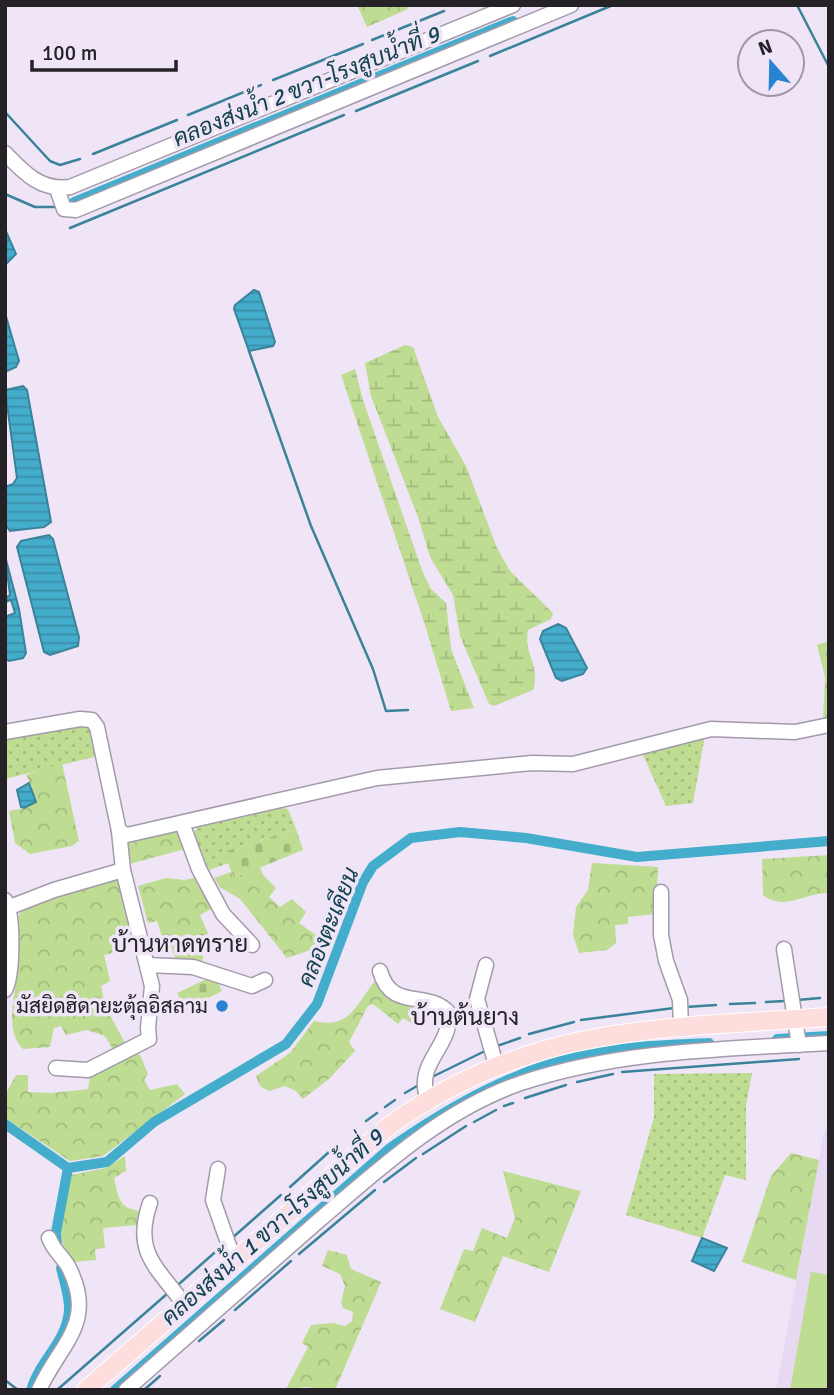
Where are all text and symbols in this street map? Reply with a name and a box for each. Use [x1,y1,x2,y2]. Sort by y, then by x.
water label: คลองส่งน้ำ 2 ขวา-โรงสูบน้ำที่ 9 [166,13,446,155]
scale bar [32,28,175,72]
north arrow [736,28,806,98]
text: N [755,34,776,62]
text: 100 m [42,40,97,66]
water label: คลองตะเคียน [290,863,366,991]
district label: บ้านหาดทราย [112,929,248,959]
place label: มัสยิดฮิดายะตุ้ลอิสลาม [16,993,208,1020]
marker: มัสยิดฮิดายะตุ้ลอิสลาม [214,998,230,1014]
district label: บ้านต้นยาง [411,1002,519,1032]
water label: คลองส่งน้ำ 1 ขวา-โรงสูบน้ำที่ 9 [151,1117,392,1333]

